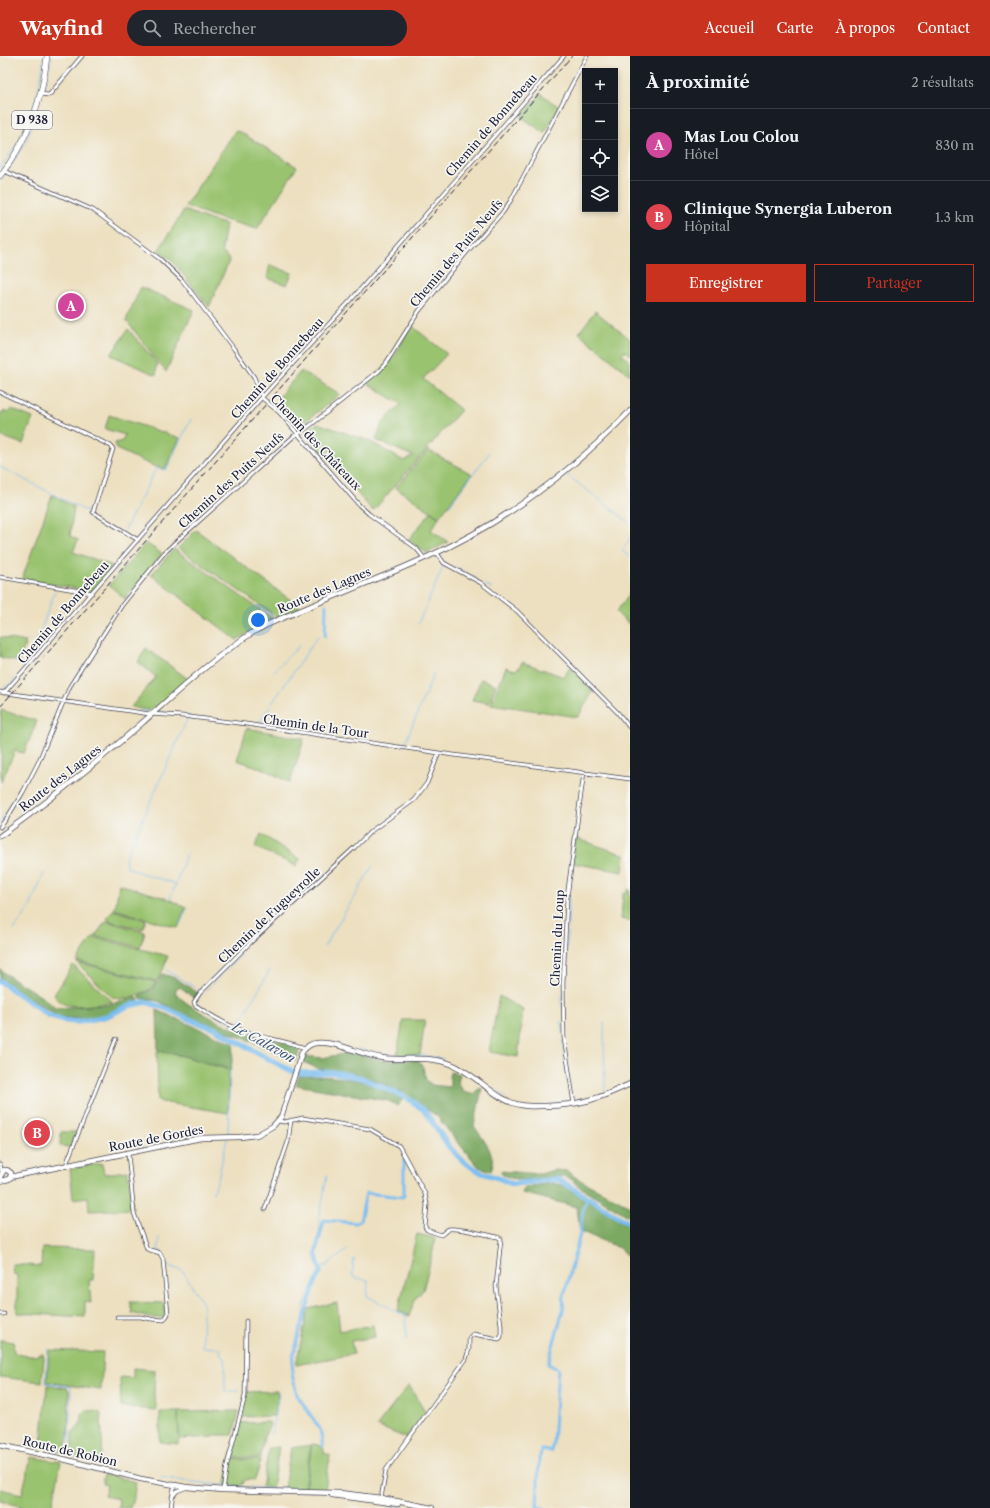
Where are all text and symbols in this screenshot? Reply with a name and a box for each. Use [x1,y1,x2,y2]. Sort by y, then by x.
search box [127,10,407,46]
text: Wayfind [20,17,103,40]
icon: search [141,17,163,39]
text: Rechercher [173,19,256,38]
text: Accueil [705,19,755,37]
text: Carte [777,19,813,37]
text: À propos [835,19,895,37]
text: Contact [917,19,970,37]
map controls [582,68,618,212]
button: + [582,68,618,104]
street label: Chemin de Bonnebeau [442,70,540,180]
text: À proximité [646,72,750,92]
text: 2 résultats [911,74,974,90]
button: − [582,104,618,140]
road number: D 938 [12,111,52,129]
text: Mas Lou Colou [684,127,799,146]
text: A [654,137,664,153]
text: 830 m [935,137,974,153]
button: locate [582,140,618,176]
text: Hôtel [684,146,719,162]
button: layers [582,176,618,212]
street label: Chemin des Puits Neufs [406,196,506,310]
text: Clinique Synergia Luberon [684,199,892,218]
text: B [654,209,664,225]
text: 1.3 km [935,209,974,225]
text: Hôpital [684,218,730,234]
button: Enregistrer [646,264,806,302]
button: Partager [814,264,974,302]
pin: A [58,291,84,321]
street label: Chemin de Bonnebeau [227,314,327,422]
street label: Chemin des Châteaux [267,391,365,493]
street label: Chemin des Puits Neufs [175,429,287,531]
street label: Chemin de Bonnebeau [14,557,112,667]
street label: Route des Lagnes [275,564,373,616]
your location [248,610,268,630]
street label: Chemin de la Tour [262,711,370,741]
street label: Route des Lagnes [16,741,104,815]
street label: Chemin de Fugueyrolle [215,863,323,966]
street label: Chemin du Loup [547,889,567,987]
water label: Le Calavon [229,1018,299,1066]
pin: B [24,1118,50,1148]
street label: Route de Gordes [107,1121,205,1155]
street label: Route de Robion [21,1433,119,1469]

